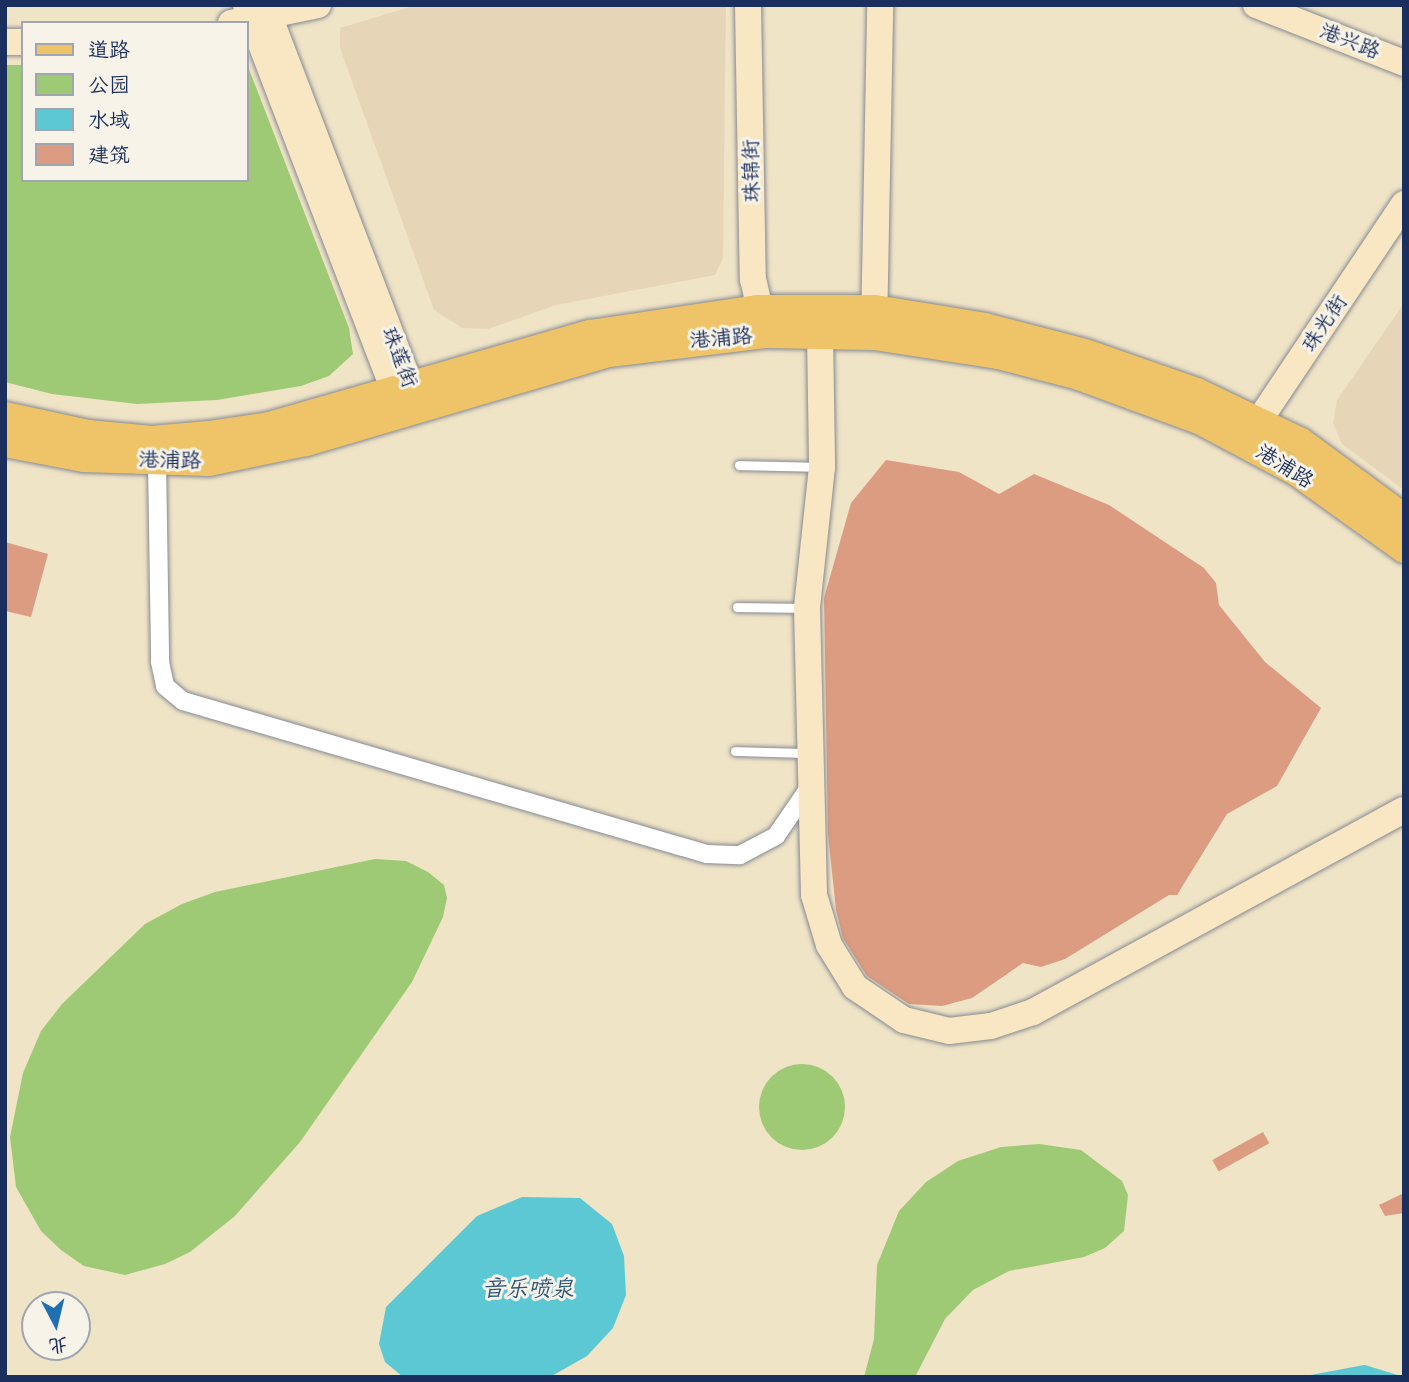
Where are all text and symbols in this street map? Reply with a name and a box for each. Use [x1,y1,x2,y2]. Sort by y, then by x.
street label: 港兴路 [1316,18,1384,64]
legend [21,21,248,182]
text: 道路 [88,31,130,69]
text: 公园 [88,66,130,104]
text: 水域 [88,101,130,139]
text: 建筑 [88,136,130,174]
street label: 珠锦街 [738,139,764,203]
street label: 珠光街 [1296,290,1352,356]
street label: 珠莲街 [377,323,423,391]
street label: 港浦路 [689,323,753,353]
street label: 港浦路 [1252,439,1318,493]
street label: 港浦路 [138,447,202,473]
water label: 音乐喷泉 [482,1275,574,1303]
north arrow [21,1291,91,1361]
text: 北 [47,1328,70,1363]

